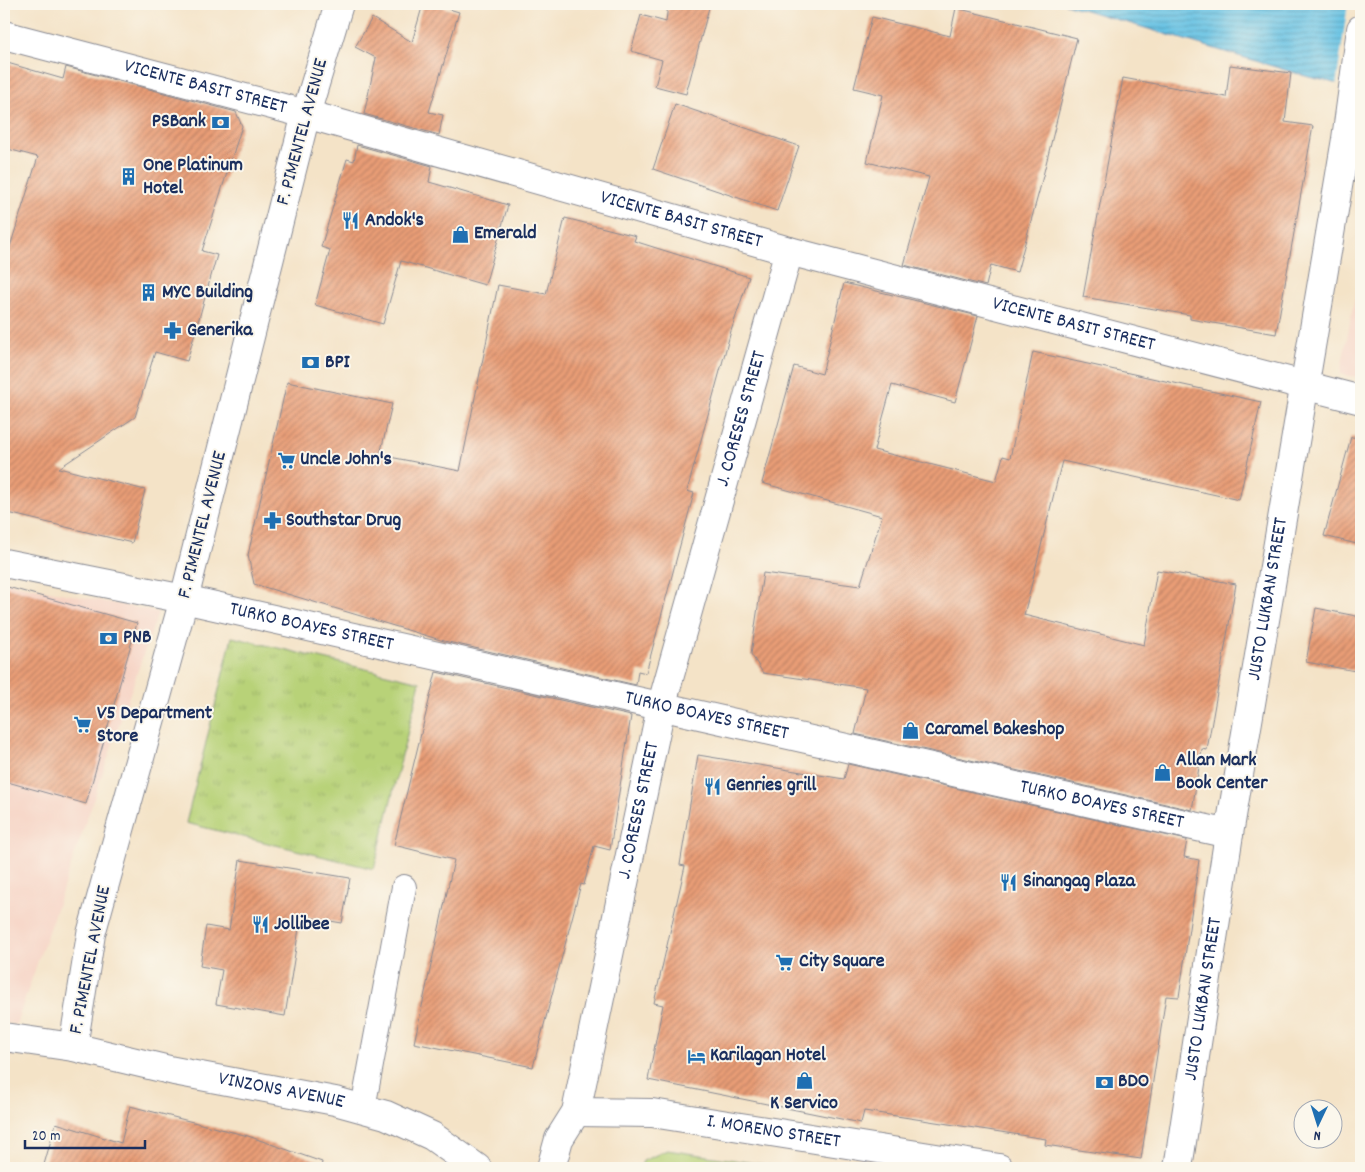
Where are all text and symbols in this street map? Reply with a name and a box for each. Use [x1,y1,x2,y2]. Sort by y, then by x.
street label: VICENTE BASIT STREET [121,53,290,122]
street label: F. PIMENTEL AVENUE [270,56,336,208]
place label: PSBank [152,108,206,136]
bank icon: PSBank [210,112,230,132]
place label: One Platinum Hotel [143,152,243,203]
building icon: One Platinum Hotel [119,167,139,187]
street label: VICENTE BASIT STREET [597,184,765,257]
place label: Andok's [365,207,424,235]
restaurant icon: Andok's [341,211,361,231]
place label: Emerald [474,220,537,248]
shop icon: Emerald [450,224,470,244]
place label: MYC Building [162,279,253,307]
building icon: MYC Building [138,283,158,303]
street label: VICENTE BASIT STREET [989,290,1158,360]
place label: Generika [187,317,253,345]
pharmacy icon: Generika [163,321,183,341]
street label: J. CORESES STREET [710,348,774,490]
place label: BPI [325,349,351,377]
bank icon: BPI [301,353,321,373]
place label: Uncle John's [300,446,392,474]
street label: F. PIMENTEL AVENUE [171,448,235,602]
supermarket icon: Uncle John's [276,450,296,470]
place label: Southstar Drug [286,507,401,535]
pharmacy icon: Southstar Drug [262,511,282,531]
street label: JUSTO LUKBAN STREET [1241,516,1296,683]
street label: TURKO BOAYES STREET [227,596,396,660]
place label: PNB [123,624,151,652]
bank icon: PNB [99,628,119,648]
street label: TURKO BOAYES STREET [622,684,791,748]
place label: V5 Department Store [97,700,213,751]
supermarket icon: V5 Department Store [73,715,93,735]
place label: Caramel Bakeshop [925,716,1065,744]
shop icon: Caramel Bakeshop [901,720,921,740]
street label: J. CORESES STREET [611,739,667,882]
place label: Allan Mark Book Center [1176,747,1268,798]
shop icon: Allan Mark Book Center [1152,763,1172,783]
place label: Genries grill [726,772,817,800]
street label: TURKO BOAYES STREET [1017,773,1186,837]
restaurant icon: Genries grill [702,776,722,796]
place label: Sinangag Plaza [1023,868,1136,896]
restaurant icon: Sinangag Plaza [999,872,1019,892]
street label: F. PIMENTEL AVENUE [63,883,119,1037]
place label: Jollibee [274,911,330,939]
restaurant icon: Jollibee [250,915,270,935]
street label: JUSTO LUKBAN STREET [1178,916,1230,1082]
place label: City Square [799,948,885,976]
supermarket icon: City Square [775,952,795,972]
place label: Karilagan Hotel [710,1042,826,1070]
hotel icon: Karilagan Hotel [686,1046,706,1066]
street label: VINZONS AVENUE [216,1066,348,1117]
place label: BDO [1118,1068,1149,1096]
shop icon: K Servico [794,1070,814,1090]
bank icon: BDO [1094,1072,1114,1092]
place label: K Servico [770,1090,838,1118]
north arrow [1292,1100,1342,1150]
street label: I. MORENO STREET [705,1108,842,1157]
scale bar [25,1117,145,1149]
text: N [1313,1125,1321,1145]
text: 20 m [32,1126,60,1148]

